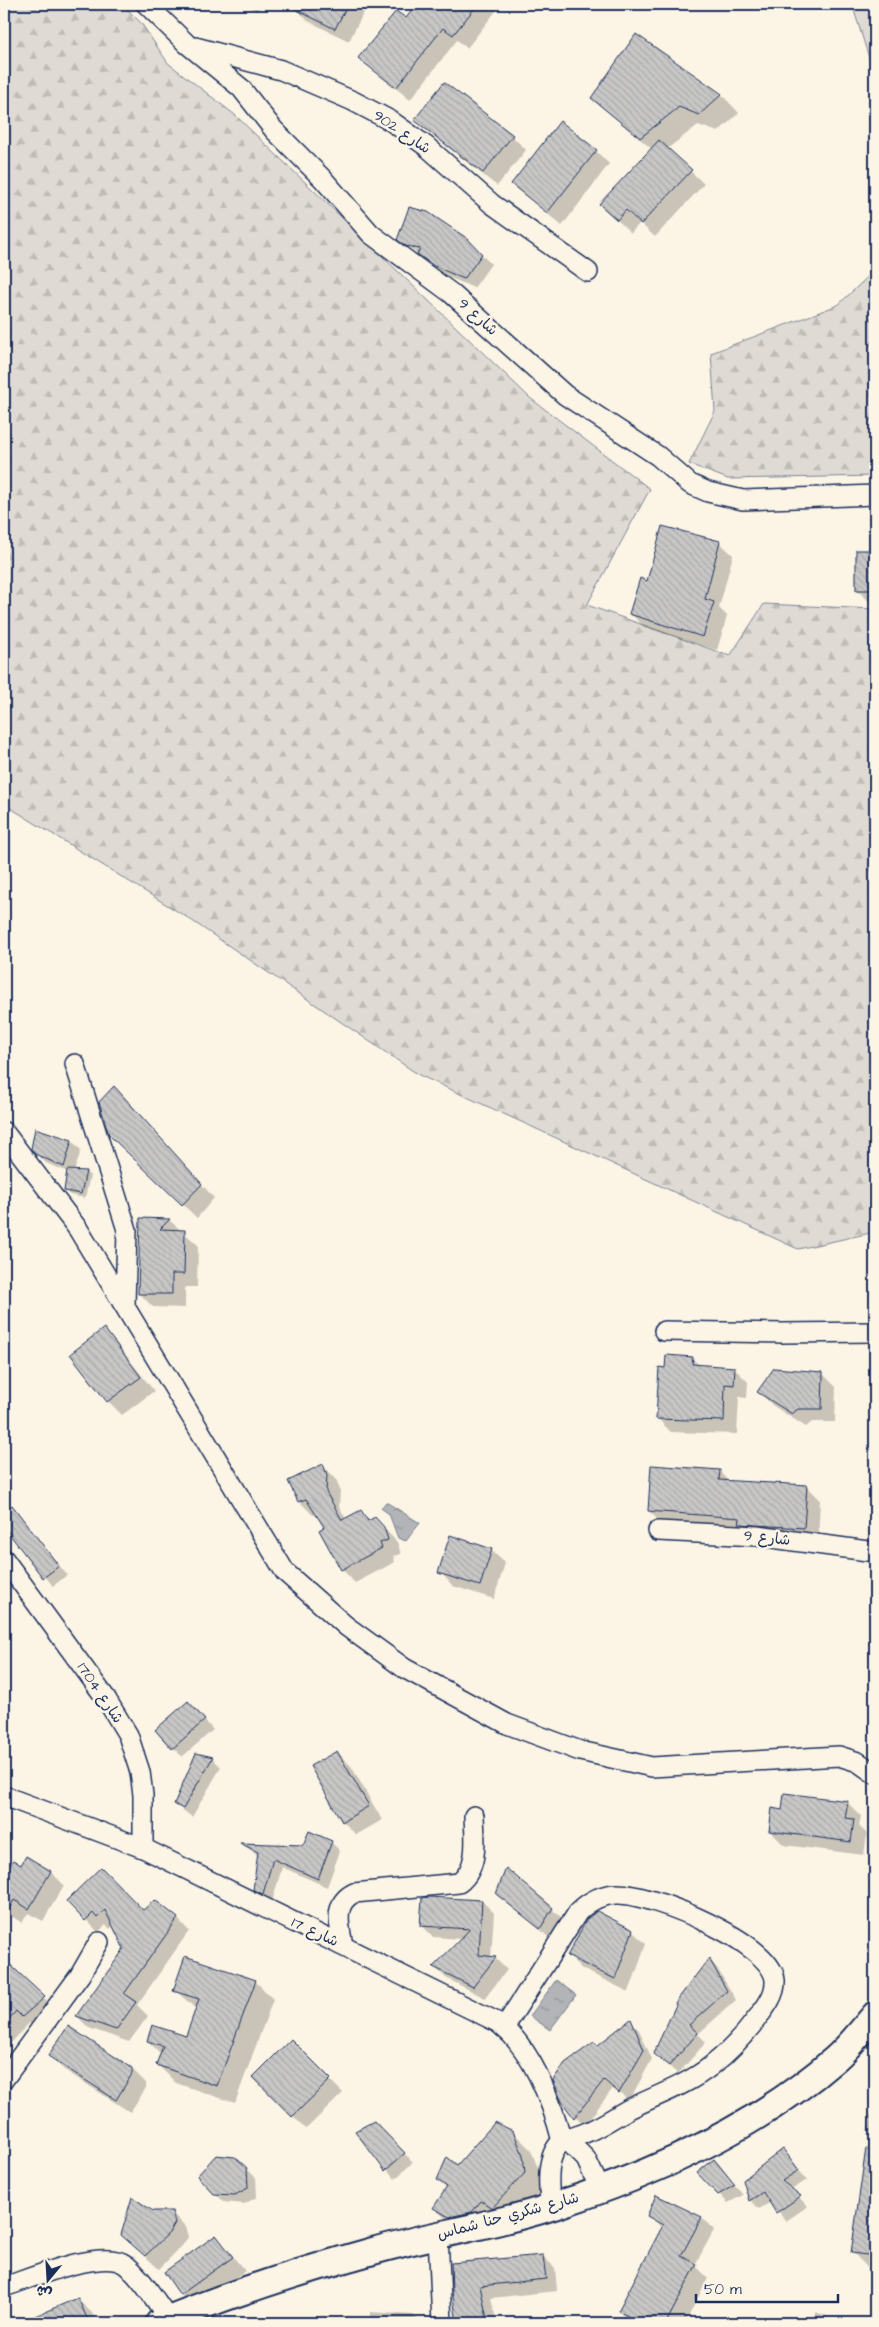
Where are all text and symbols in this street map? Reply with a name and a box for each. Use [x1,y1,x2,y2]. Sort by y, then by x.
street label: شارع 902 [369,105,435,159]
street label: شارع 9 [454,293,502,341]
street label: شارع 9 [743,1525,791,1551]
street label: شارع 1704 [72,1658,128,1728]
street label: شارع 17 [288,1912,342,1952]
street label: شارع شكري حنا شماس [435,2187,581,2245]
north arrow [22,2254,72,2304]
scale bar [696,2272,839,2304]
text: 50 m [704,2279,742,2300]
text: ش [34,2280,55,2303]

